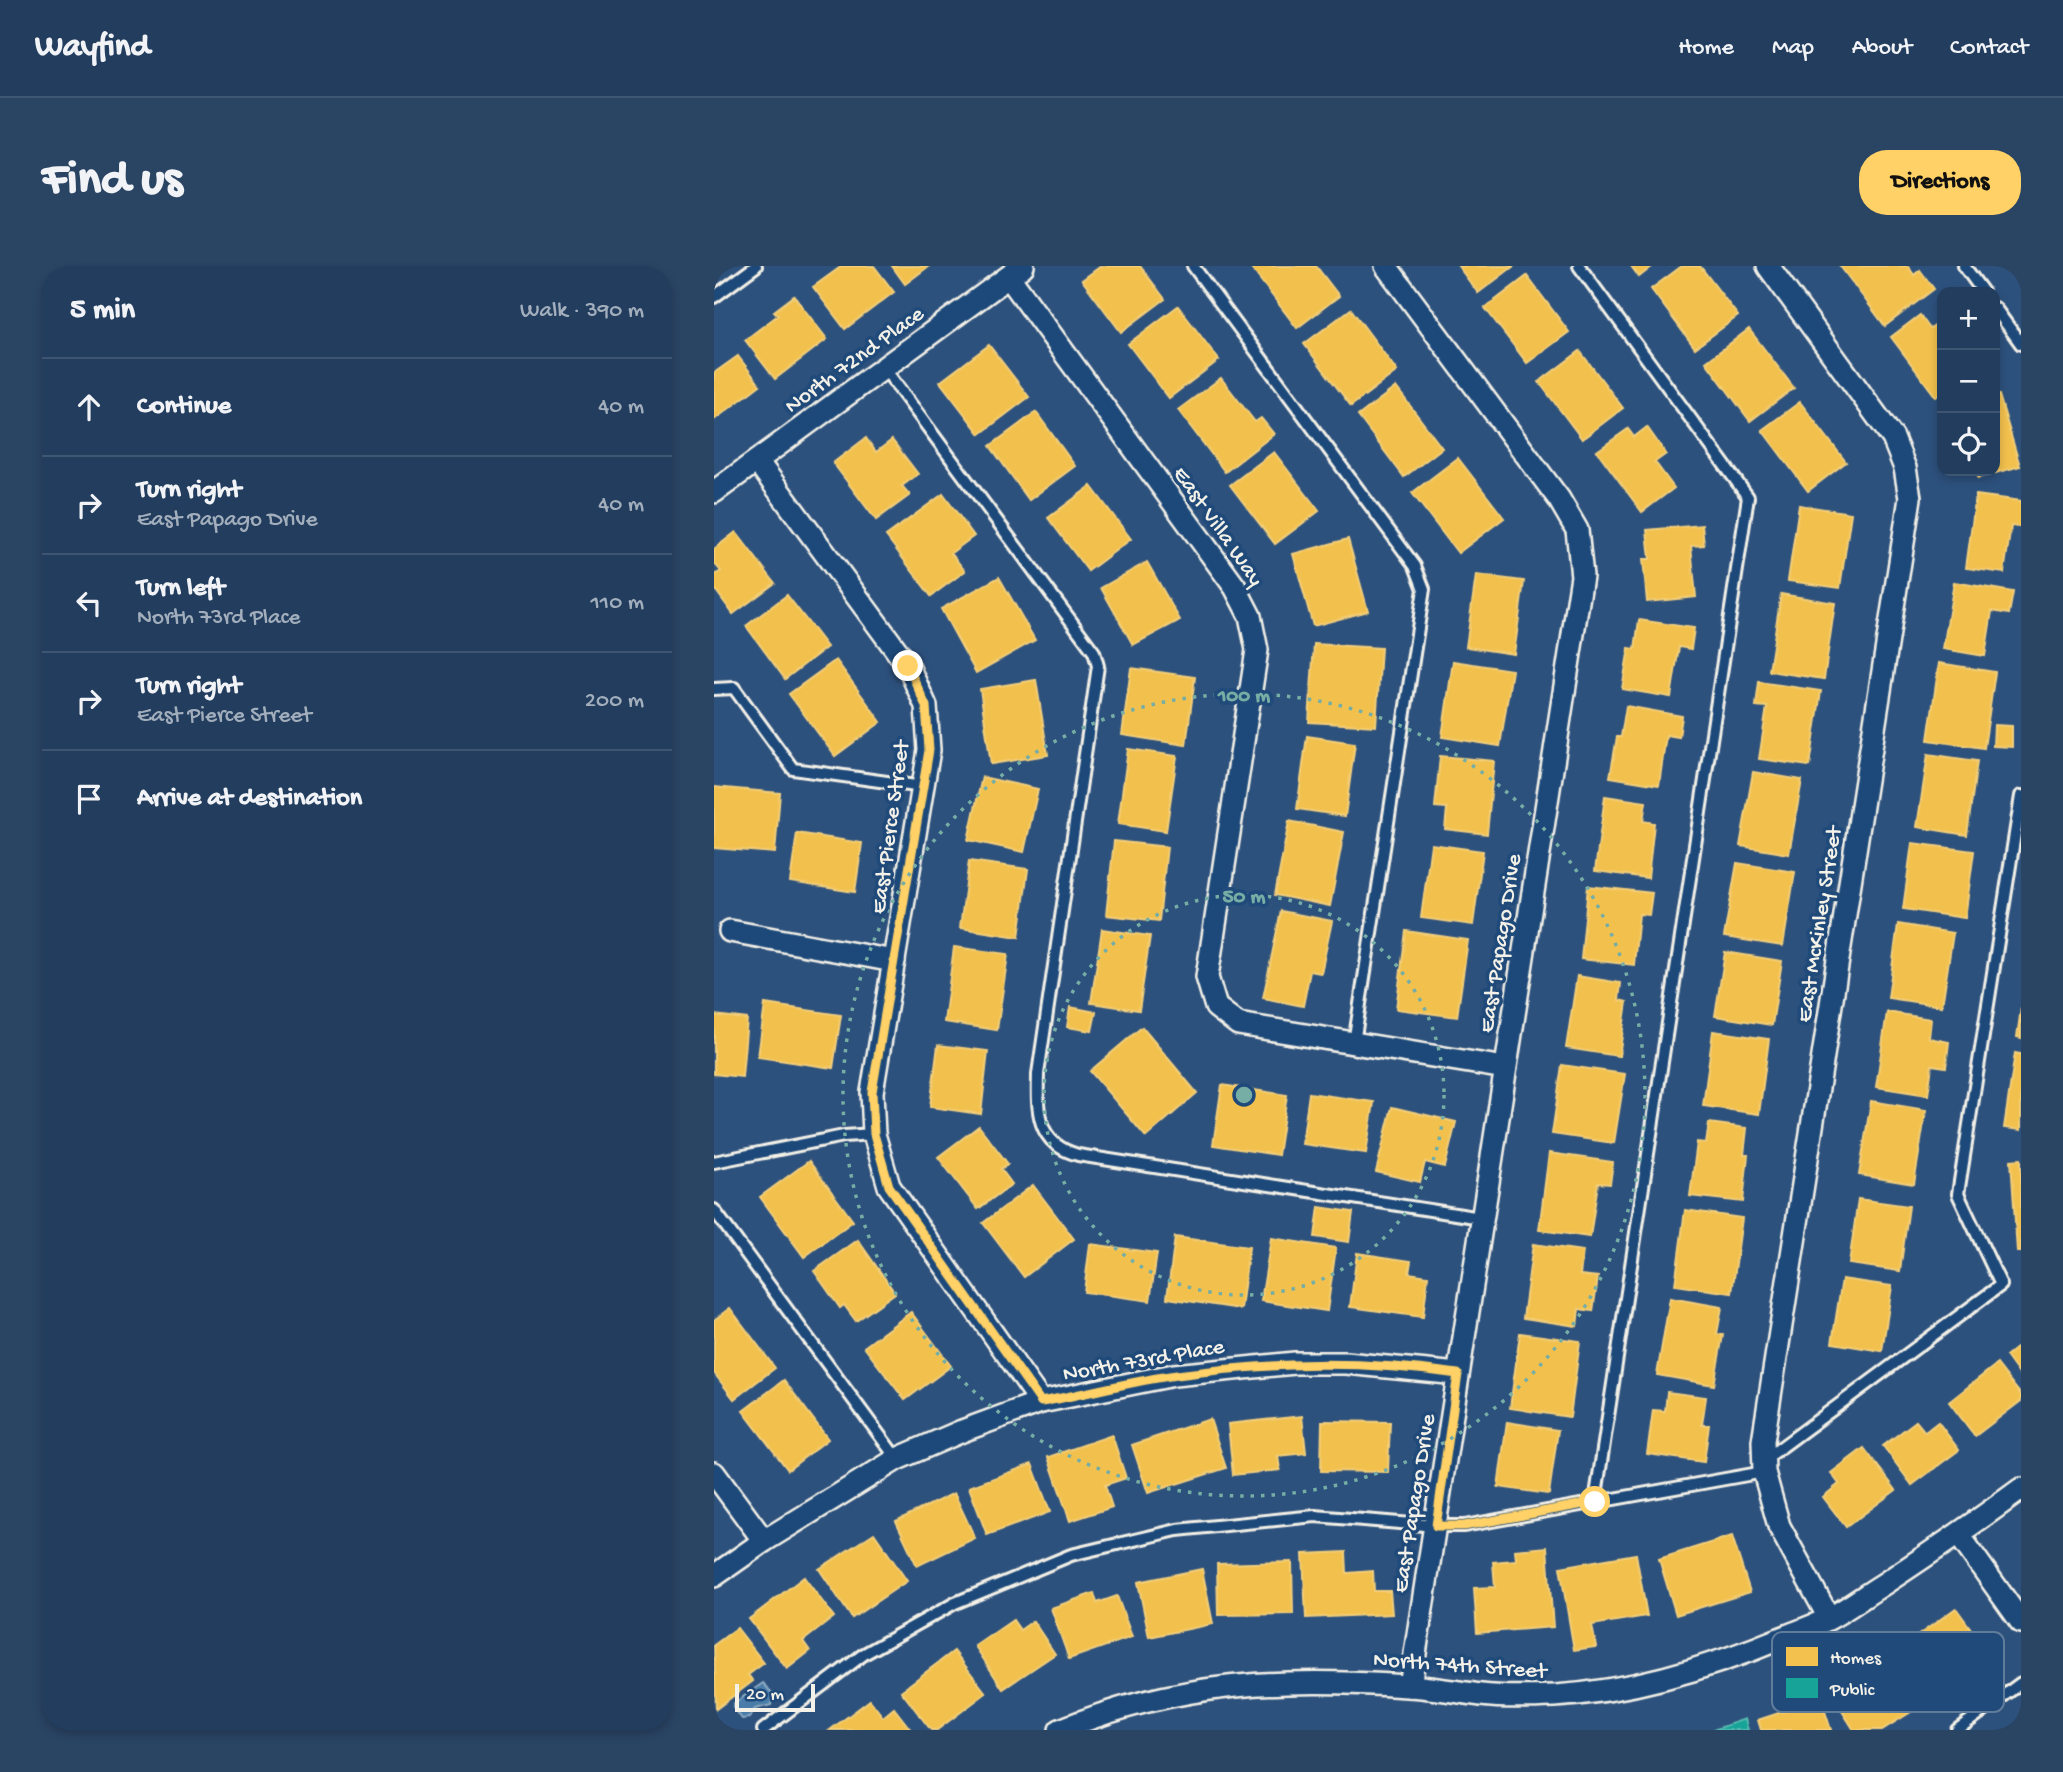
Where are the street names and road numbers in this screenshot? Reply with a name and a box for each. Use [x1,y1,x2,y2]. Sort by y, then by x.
street label: North 72nd Place [780,301,931,420]
street label: East Villa Way [1166,462,1268,592]
street label: East Pierce Street [866,738,917,916]
street label: East McKinley Street [1792,823,1850,1024]
street label: East Papago Drive [1474,851,1529,1035]
street label: North 73rd Place [1061,1334,1228,1389]
street label: East Papago Drive [1388,1411,1443,1595]
street label: North 74th Street [1372,1647,1549,1686]

